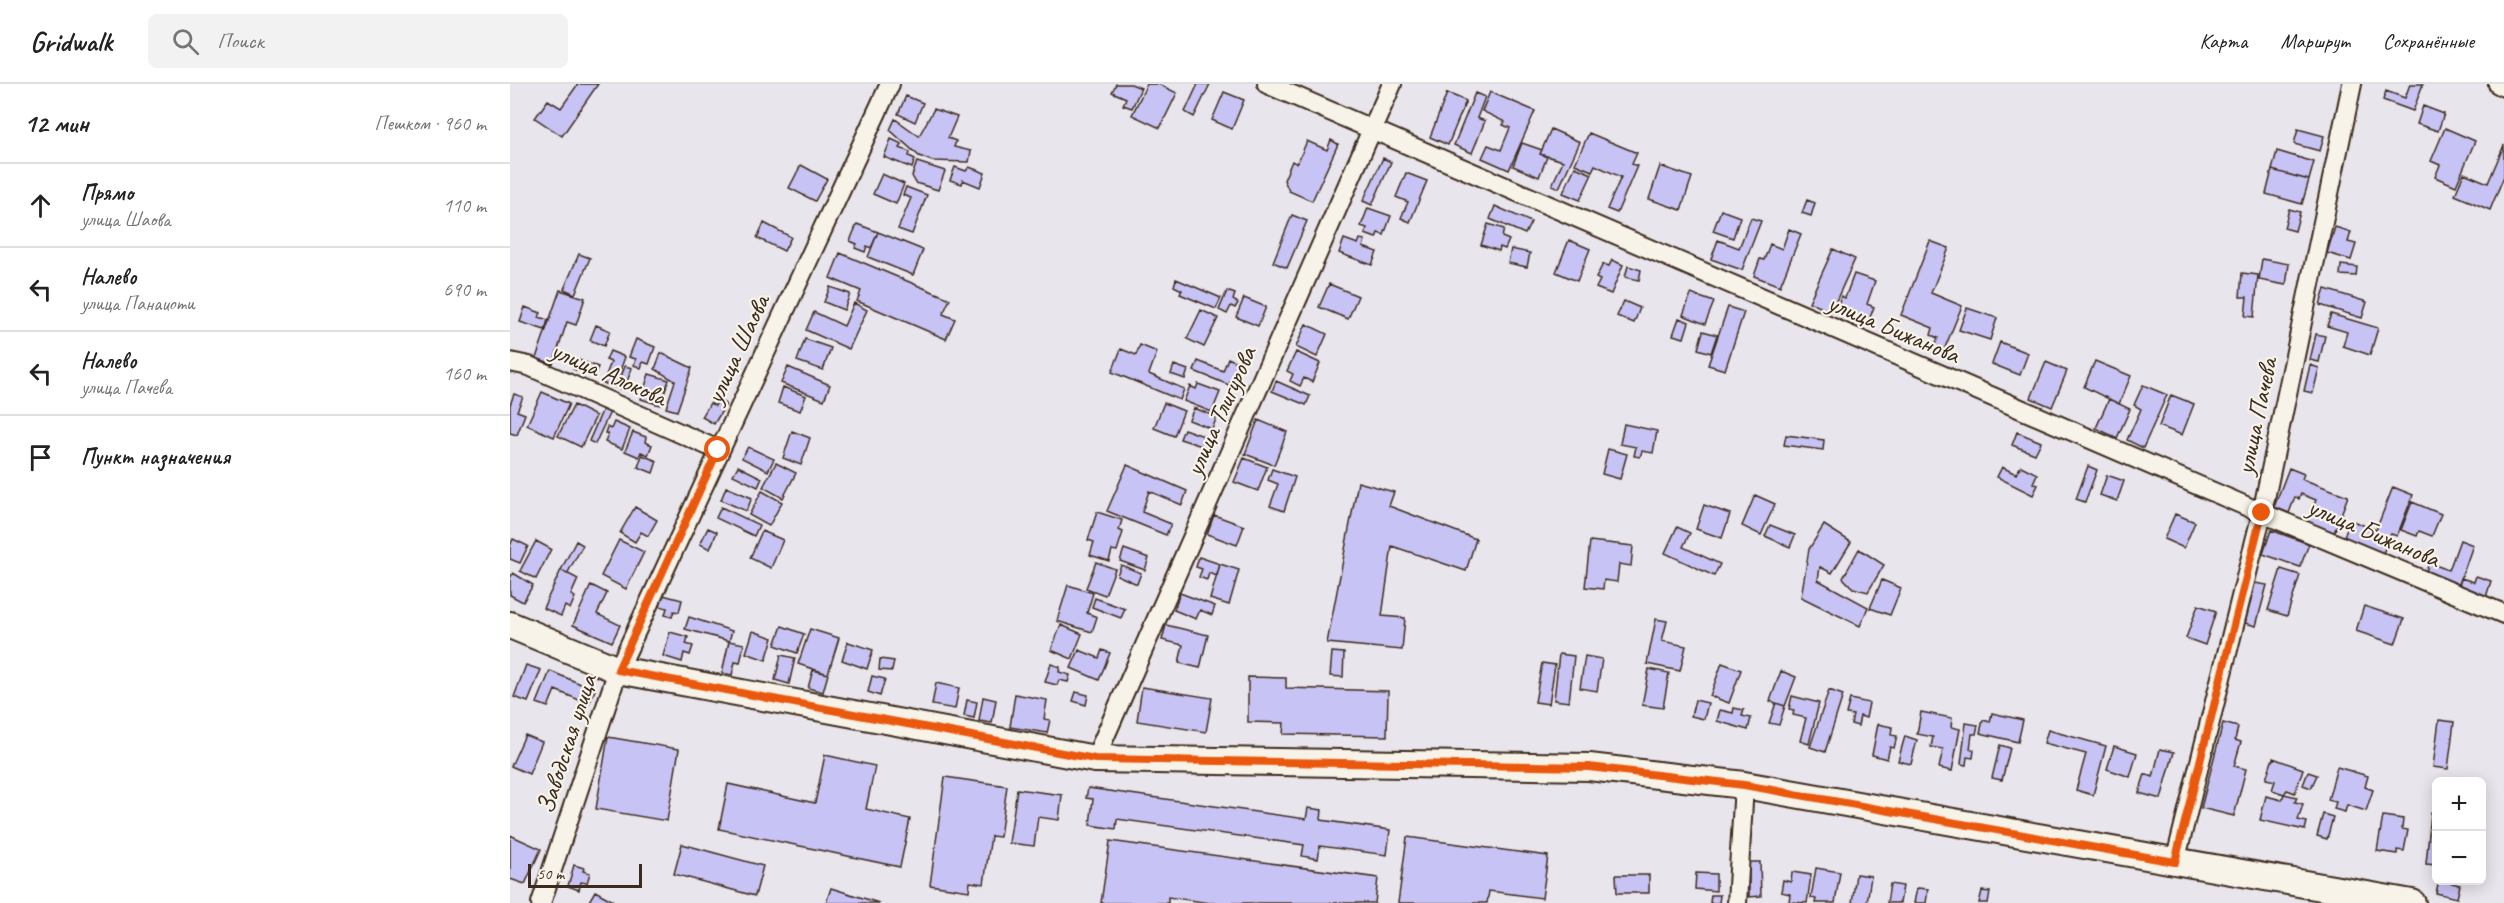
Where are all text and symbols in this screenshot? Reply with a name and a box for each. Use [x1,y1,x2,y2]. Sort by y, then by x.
search box [148,14,568,68]
text: Gridwalk [30,24,112,59]
icon: search [169,25,202,58]
text: Поиск [217,27,264,55]
text: Карта [2199,28,2248,54]
text: Маршрут [2281,28,2350,54]
text: Сохранённые [2383,28,2474,54]
text: 12 мин [24,107,89,140]
text: Пешком · 960 m [374,111,486,136]
text: Прямо [81,179,133,207]
icon: ahead [24,189,57,222]
text: 110 m [443,193,486,218]
text: улица Шаова [81,207,171,232]
text: Налево [81,263,137,291]
icon: left [24,273,57,306]
text: 690 m [443,277,486,302]
street label: улица Бижанова [1821,285,1966,372]
street label: улица Шаова [697,287,778,411]
text: улица Панаиоти [81,291,195,316]
street label: улица Алокова [544,333,674,414]
street label: улица Тлигурова [1177,340,1264,483]
text: Налево [81,347,137,375]
street label: улица Пачева [2228,353,2285,479]
icon: left [24,357,57,390]
text: 160 m [443,361,486,386]
text: улица Пачева [81,375,172,400]
route start [704,436,730,462]
icon: arrive [24,441,57,474]
text: Пункт назначения [81,443,230,471]
street label: улица Бижанова [2301,489,2446,576]
route end [2248,499,2274,525]
street label: Заводская улица [529,669,605,818]
map controls [2432,777,2486,885]
button: + [2432,777,2486,831]
button: − [2432,831,2486,885]
scale bar [528,861,642,888]
text: 50 m [537,864,564,884]

